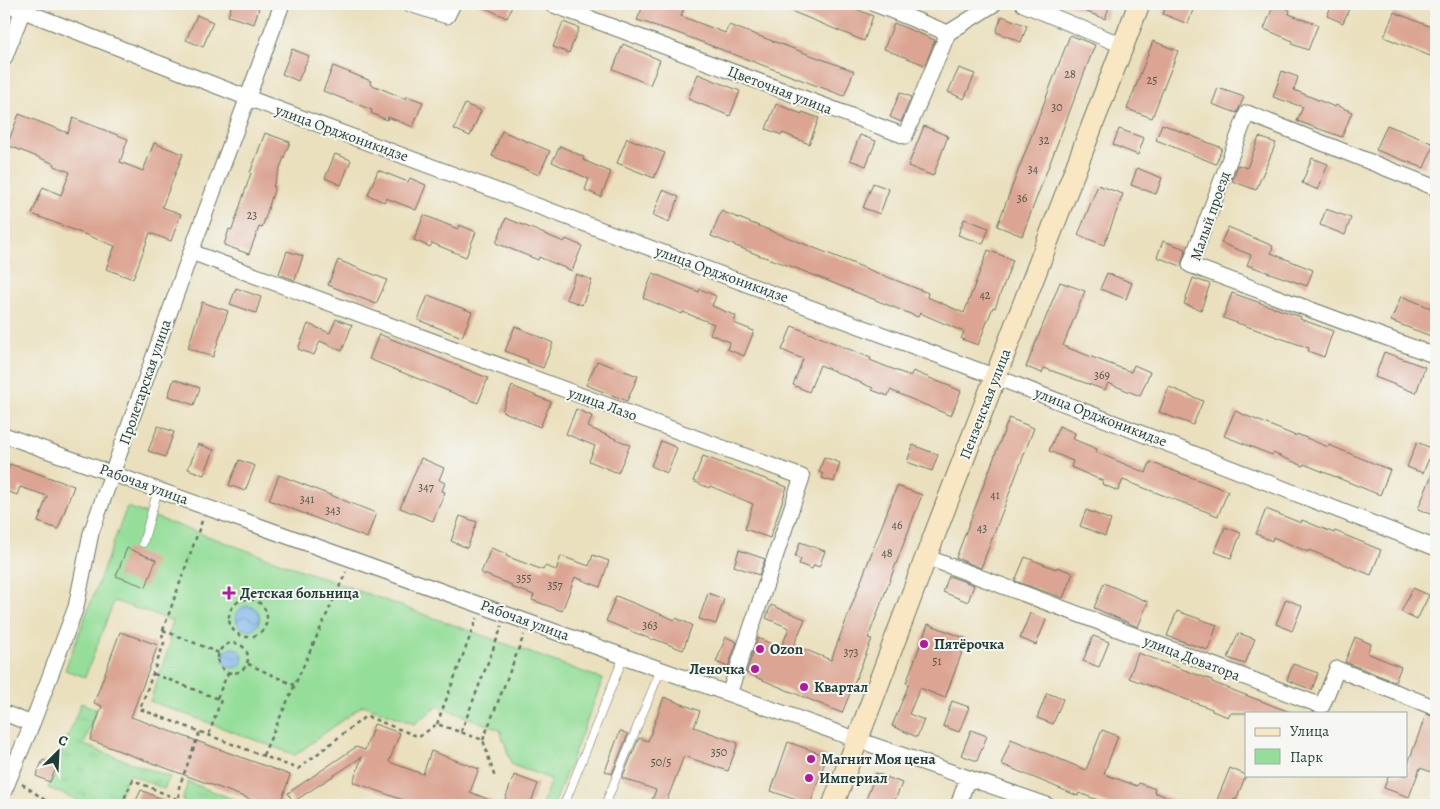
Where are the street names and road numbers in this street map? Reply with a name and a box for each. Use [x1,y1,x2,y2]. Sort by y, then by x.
street label: Цветочная улица [725,61,835,119]
street label: улица Орджоникидзе [272,99,411,166]
street label: Малый проезд [1185,169,1235,263]
street label: улица Орджоникидзе [652,240,791,307]
street label: Пролетарская улица [114,317,176,447]
street label: Пензенская улица [955,346,1015,462]
street label: улица Лазо [565,382,640,426]
street label: улица Орджоникидзе [1031,382,1170,452]
street label: Рабочая улица [97,459,191,509]
street label: Рабочая улица [478,595,572,645]
street label: улица Доватора [1140,630,1243,686]

